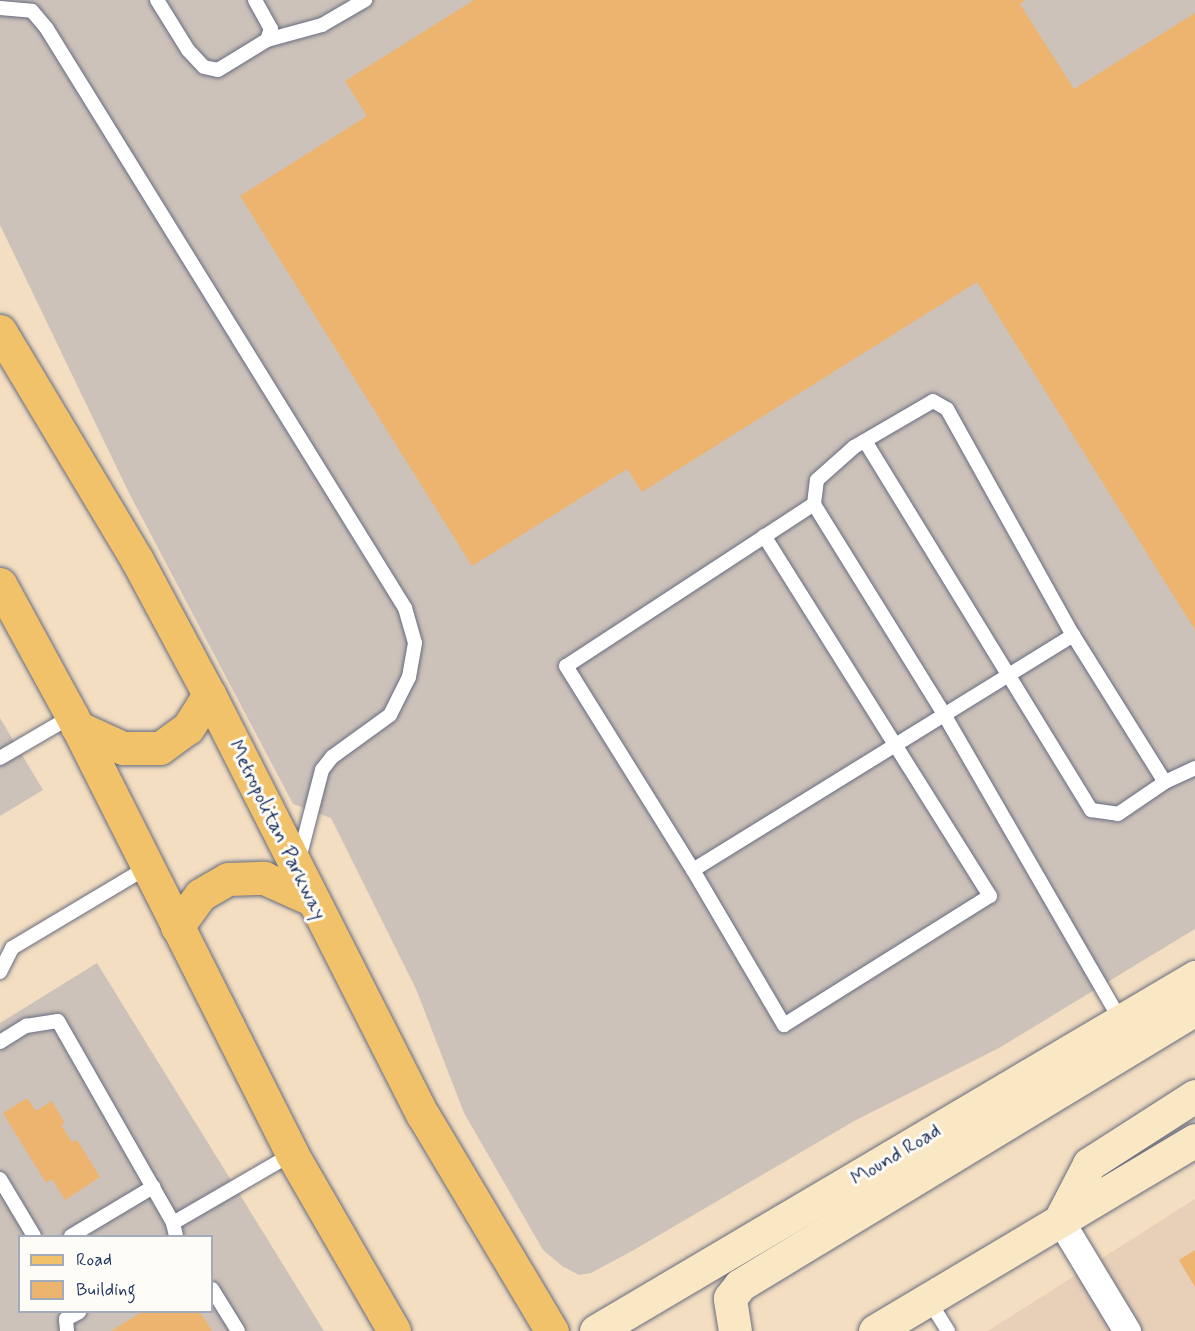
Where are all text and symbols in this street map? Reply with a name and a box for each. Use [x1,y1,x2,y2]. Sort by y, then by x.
street label: Metropolitan Parkway [224,739,330,921]
street label: Mound Road [847,1119,945,1191]
legend [18,1235,213,1313]
text: Road [76,1248,112,1272]
text: Building [76,1278,136,1302]

